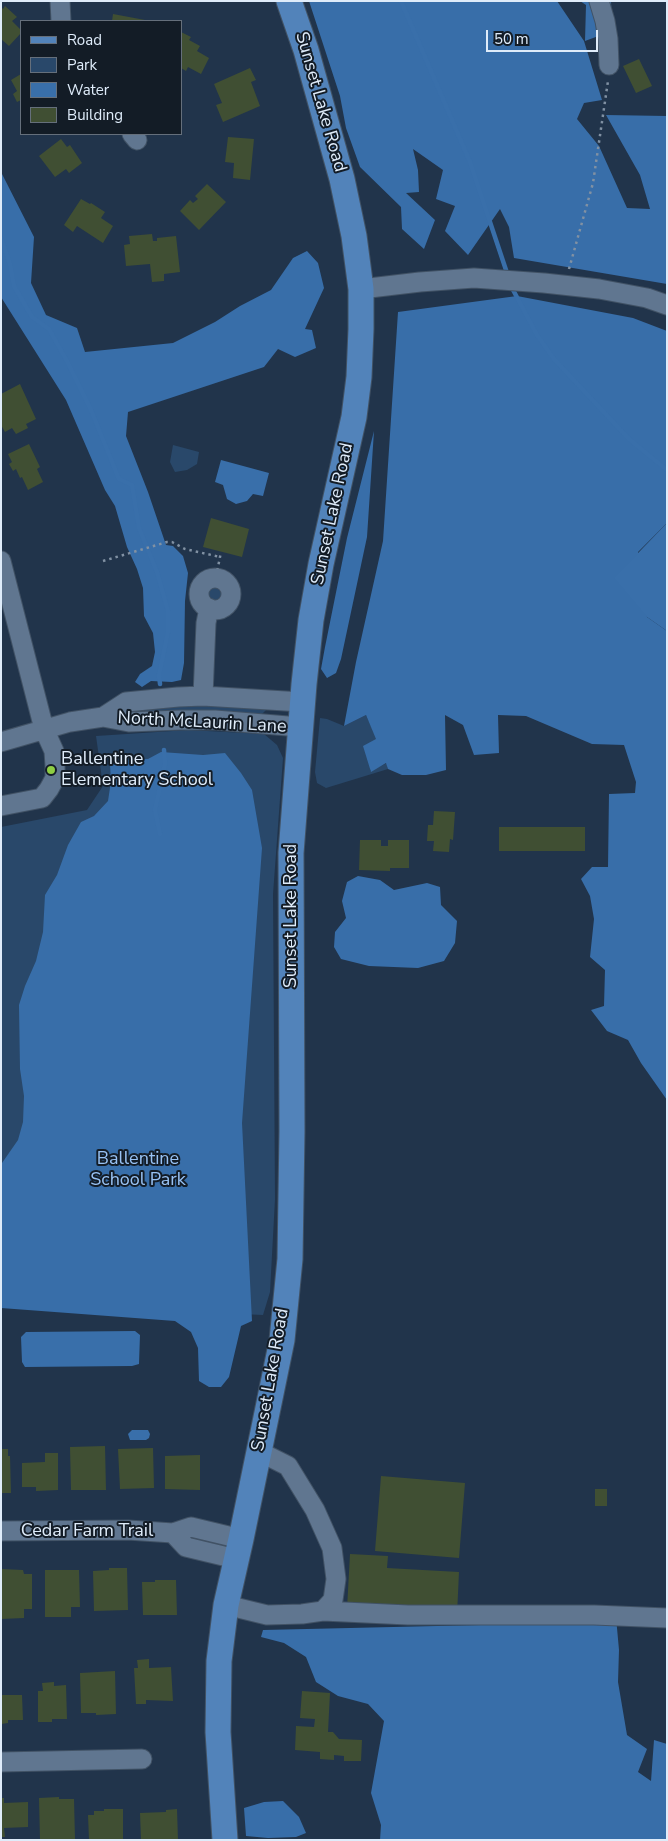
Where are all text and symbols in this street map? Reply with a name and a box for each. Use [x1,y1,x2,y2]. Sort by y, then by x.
legend [20,20,182,135]
scale bar [488,20,600,52]
street label: Sunset Lake Road [290,29,350,175]
text: 50 m [494,29,529,49]
text: Road [67,30,102,50]
text: Park [67,55,97,75]
text: Water [67,80,109,100]
text: Building [67,105,123,125]
street label: Sunset Lake Road [307,441,359,587]
street label: North McLaurin Lane [117,708,287,738]
place label: Ballentine Elementary School [61,749,213,792]
marker: Ballentine Elementary School [45,764,57,776]
street label: Sunset Lake Road [281,844,303,988]
park label: Ballentine School Park [90,1149,186,1192]
street label: Sunset Lake Road [248,1307,294,1453]
street label: Cedar Farm Trail [21,1521,153,1543]

